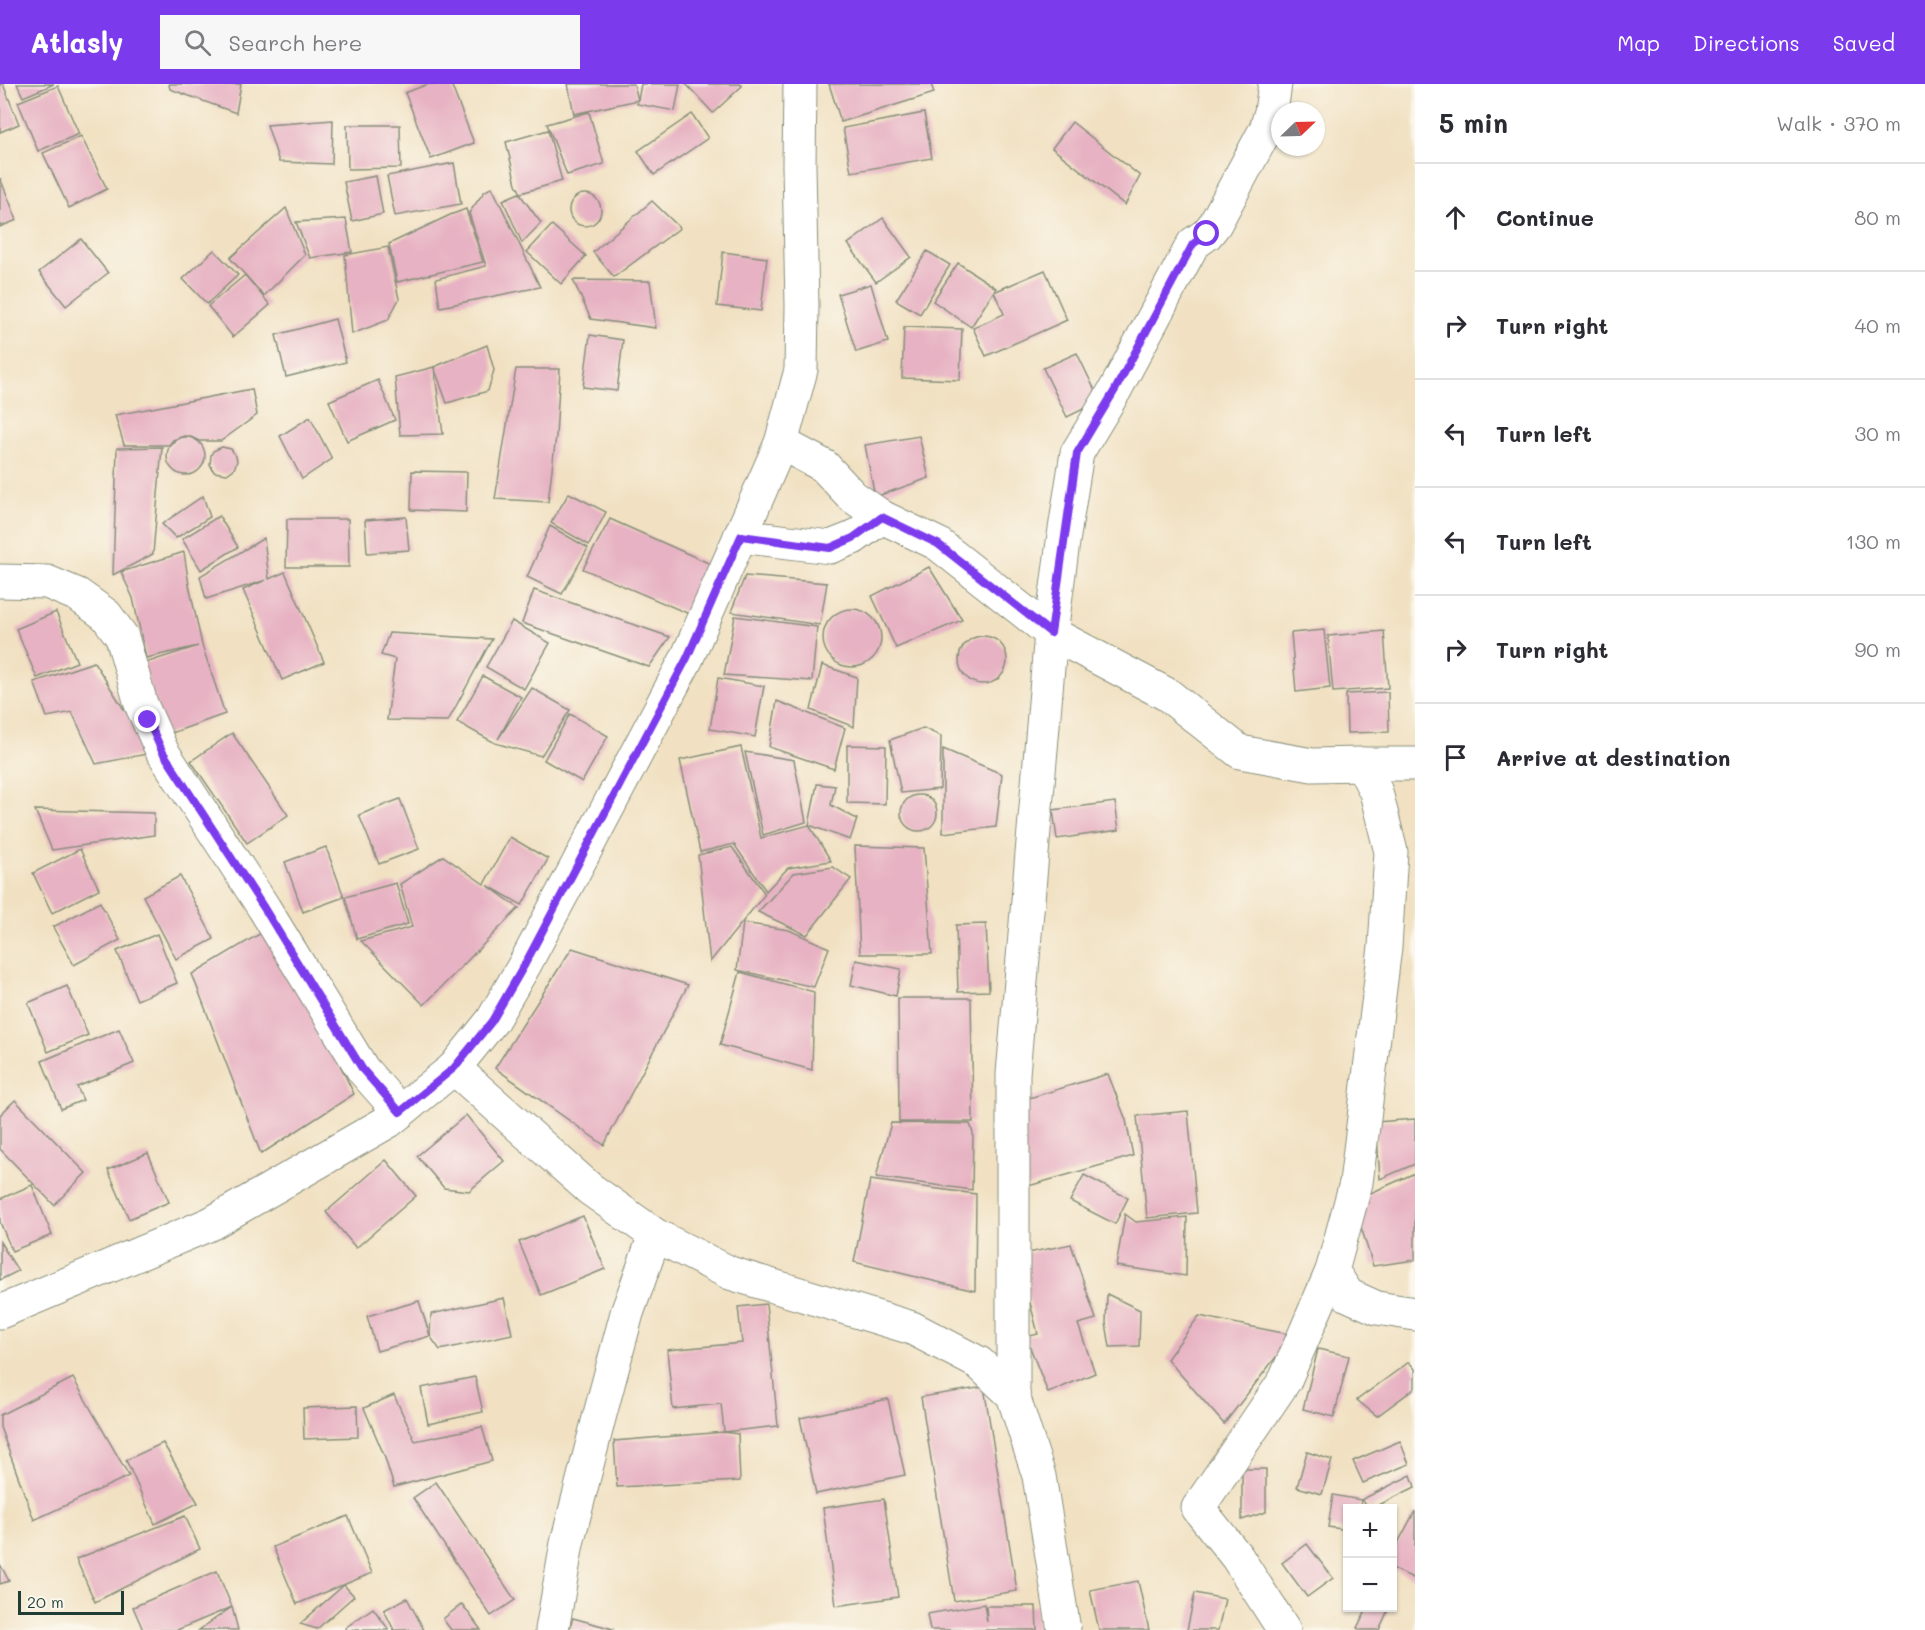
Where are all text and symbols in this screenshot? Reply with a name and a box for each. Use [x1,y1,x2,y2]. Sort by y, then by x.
search box [160,15,580,69]
text: Atlasly [30,24,124,60]
icon: search [181,26,214,59]
text: Search here [229,28,362,57]
text: Map [1617,29,1660,56]
text: Directions [1693,29,1800,56]
text: Saved [1833,29,1895,56]
north arrow [1271,102,1325,156]
text: 5 min [1439,106,1508,140]
text: Walk · 370 m [1776,110,1901,136]
icon: ahead [1439,201,1472,234]
text: Continue [1496,203,1594,232]
text: 80 m [1854,204,1901,230]
route start [1193,220,1219,246]
icon: right [1439,309,1472,342]
text: Turn right [1496,311,1608,340]
text: 40 m [1855,312,1901,338]
icon: left [1439,417,1472,450]
text: Turn left [1496,419,1592,448]
text: 30 m [1855,420,1901,446]
icon: left [1439,525,1472,558]
text: Turn left [1496,527,1592,556]
text: 130 m [1846,528,1901,554]
icon: right [1439,633,1472,666]
text: Turn right [1496,635,1608,664]
text: 90 m [1855,636,1901,662]
route end [134,706,160,732]
icon: arrive [1439,741,1472,774]
text: Arrive at destination [1496,743,1731,772]
map controls [1343,1504,1397,1612]
button: + [1343,1504,1397,1558]
button: − [1343,1558,1397,1612]
scale bar [18,1588,124,1616]
text: 20 m [27,1591,64,1612]

